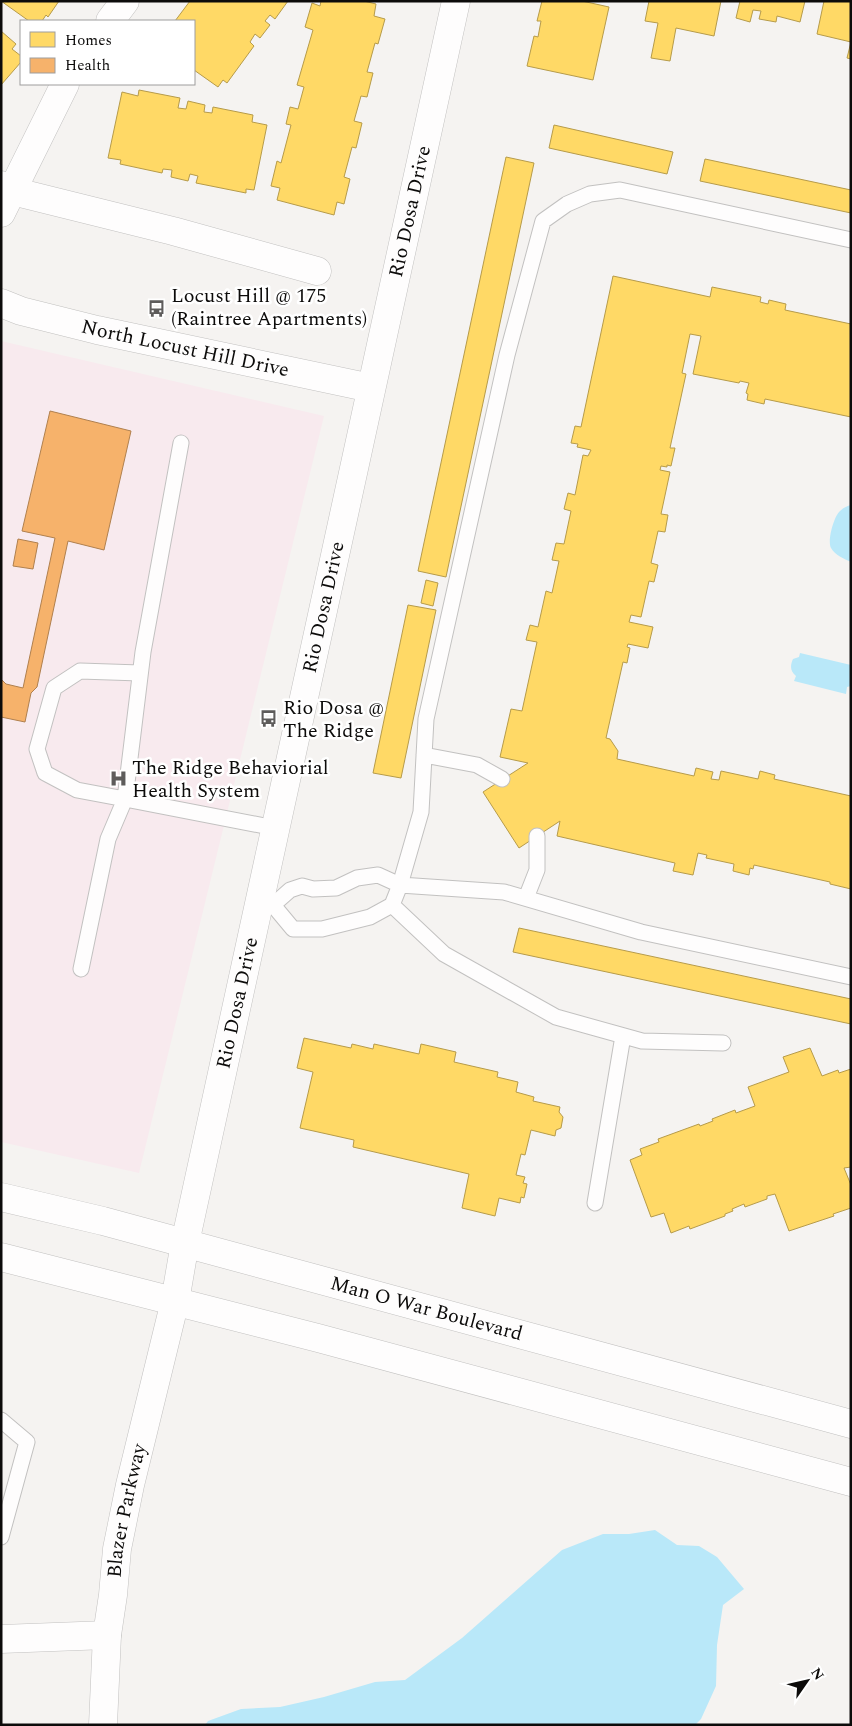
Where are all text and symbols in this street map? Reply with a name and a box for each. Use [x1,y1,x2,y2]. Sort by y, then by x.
legend [20,20,195,85]
text: Homes [65,29,112,52]
text: Health [65,54,110,77]
street label: Rio Dosa Drive [381,143,439,280]
place label: Locust Hill @ 175 (Raintree Apartments) [171,281,367,334]
bus stop icon: Locust Hill @ 175 (Raintree Apartments) [147,298,167,318]
street label: North Locust Hill Drive [78,312,292,385]
street label: Rio Dosa Drive [295,539,353,676]
place label: Rio Dosa @ The Ridge [283,693,384,746]
bus stop icon: Rio Dosa @ The Ridge [259,709,279,729]
place label: The Ridge Behaviorial Health System [132,753,329,806]
hospital icon: The Ridge Behaviorial Health System [108,769,128,789]
street label: Rio Dosa Drive [208,934,266,1072]
street label: Man O War Boulevard [327,1268,526,1349]
street label: Blazer Parkway [100,1439,155,1579]
north arrow [782,1656,832,1706]
text: N [805,1663,829,1685]

